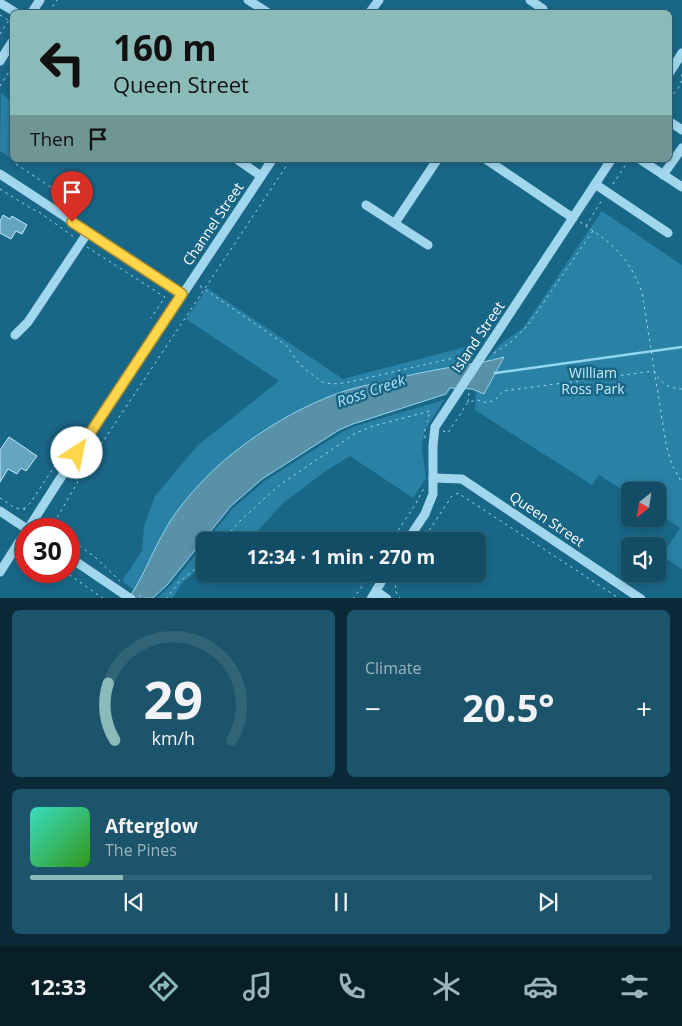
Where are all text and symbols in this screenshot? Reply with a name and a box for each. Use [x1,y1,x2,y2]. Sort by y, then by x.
text: 160 m [113,24,217,71]
icon: left [30,30,95,95]
text: Queen Street [113,69,249,99]
icon: arrive [84,125,112,153]
text: Then [30,126,74,152]
pin [51,171,93,222]
icon: arrive [58,178,86,206]
street label: Channel Street [178,178,247,269]
street label: Island Street [447,298,508,376]
park label: William Ross Park [561,363,625,398]
water label: Ross Creek [334,369,408,411]
position arrow [50,426,102,478]
north arrow [621,482,666,528]
map controls [621,482,666,582]
street label: Queen Street [506,487,588,551]
speed limit sign: 30 [15,518,80,583]
button: sound [621,537,666,582]
text: 12:34 · 1 min · 270 m [247,544,435,570]
text: Climate [365,657,422,679]
text: 29 [144,663,203,734]
text: 20.5° [462,681,555,733]
text: − [365,689,381,727]
text: + [636,689,652,727]
text: km/h [152,726,195,750]
text: Afterglow [105,813,198,839]
text: The Pines [105,839,177,861]
icon: previous [120,888,148,916]
icon: pause [327,888,355,916]
icon: next [534,888,562,916]
icon: directions [146,969,181,1004]
icon: music [240,969,275,1004]
icon: phone [334,969,369,1004]
icon: climate [429,969,464,1004]
icon: car [523,969,558,1004]
icon: filters [617,969,652,1004]
text: 12:33 [30,971,86,1001]

